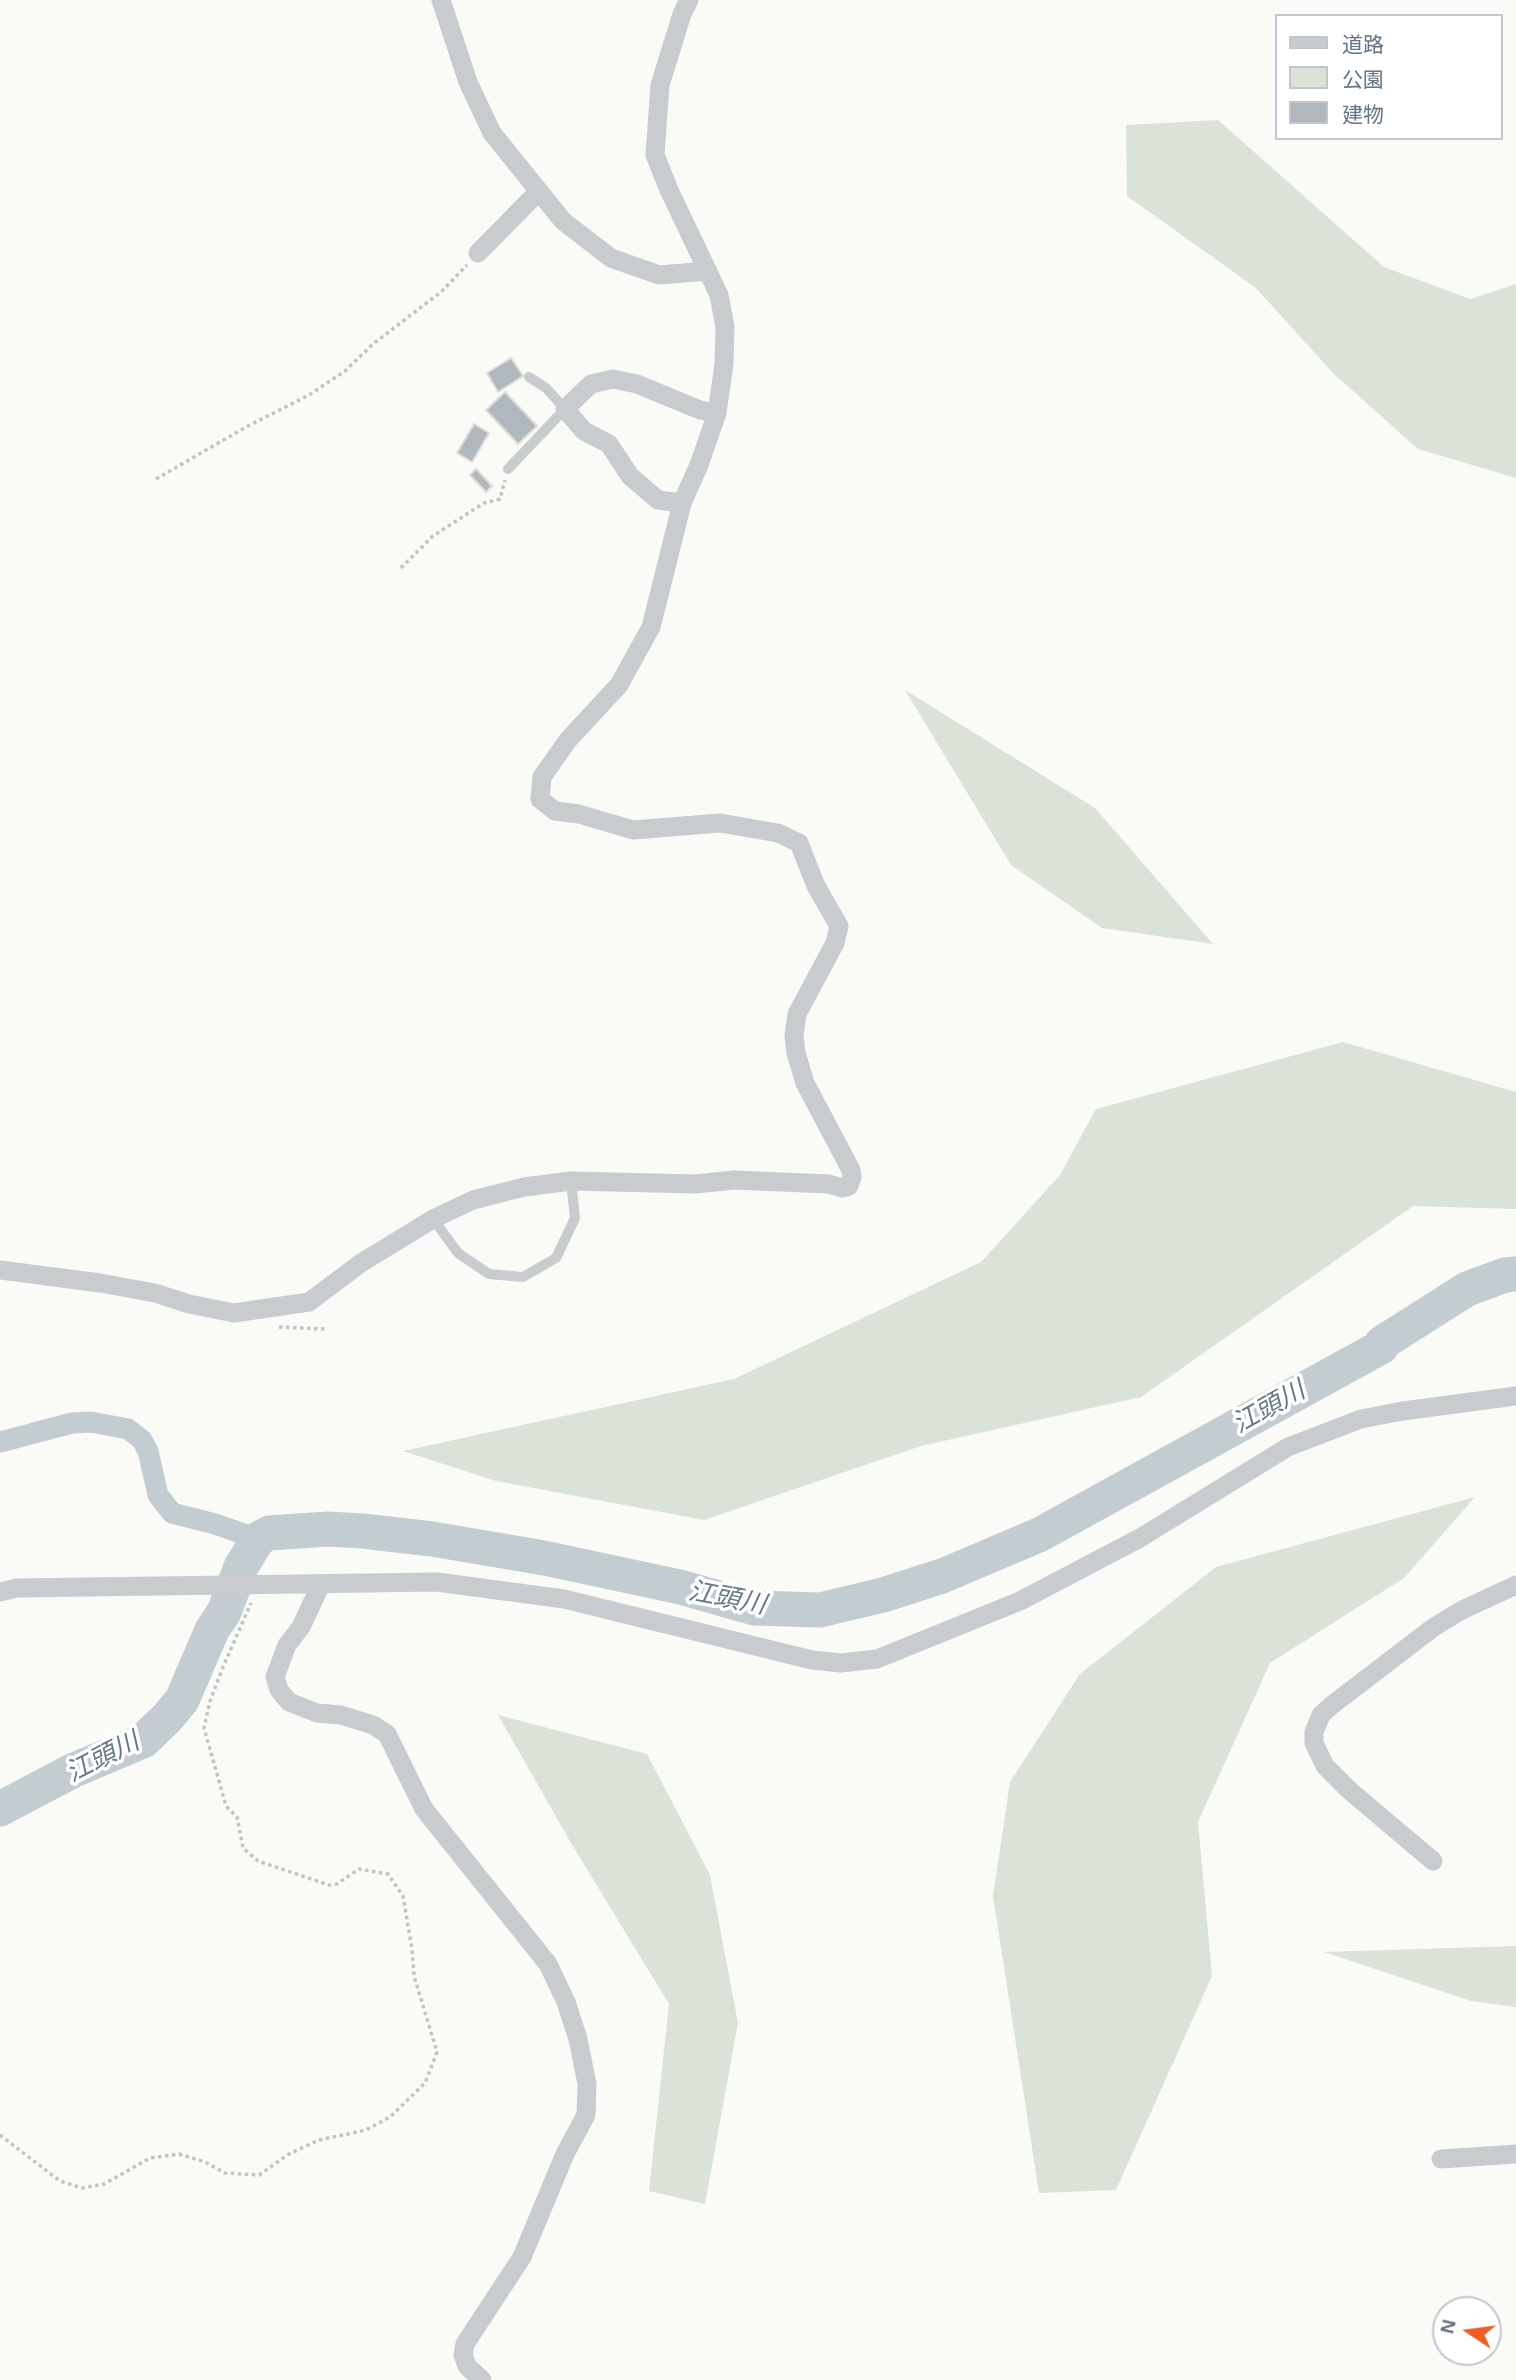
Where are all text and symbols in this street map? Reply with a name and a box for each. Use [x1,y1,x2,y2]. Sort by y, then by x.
legend [1274,14,1502,140]
text: 道路 [1342,33,1384,56]
text: 公園 [1342,68,1384,91]
text: 建物 [1342,103,1384,126]
water label: 江頭川 [1227,1375,1311,1441]
water label: 江頭川 [686,1576,768,1622]
water label: 江頭川 [61,1726,145,1790]
north arrow [1432,2296,1502,2366]
text: N [1436,2318,1460,2336]

